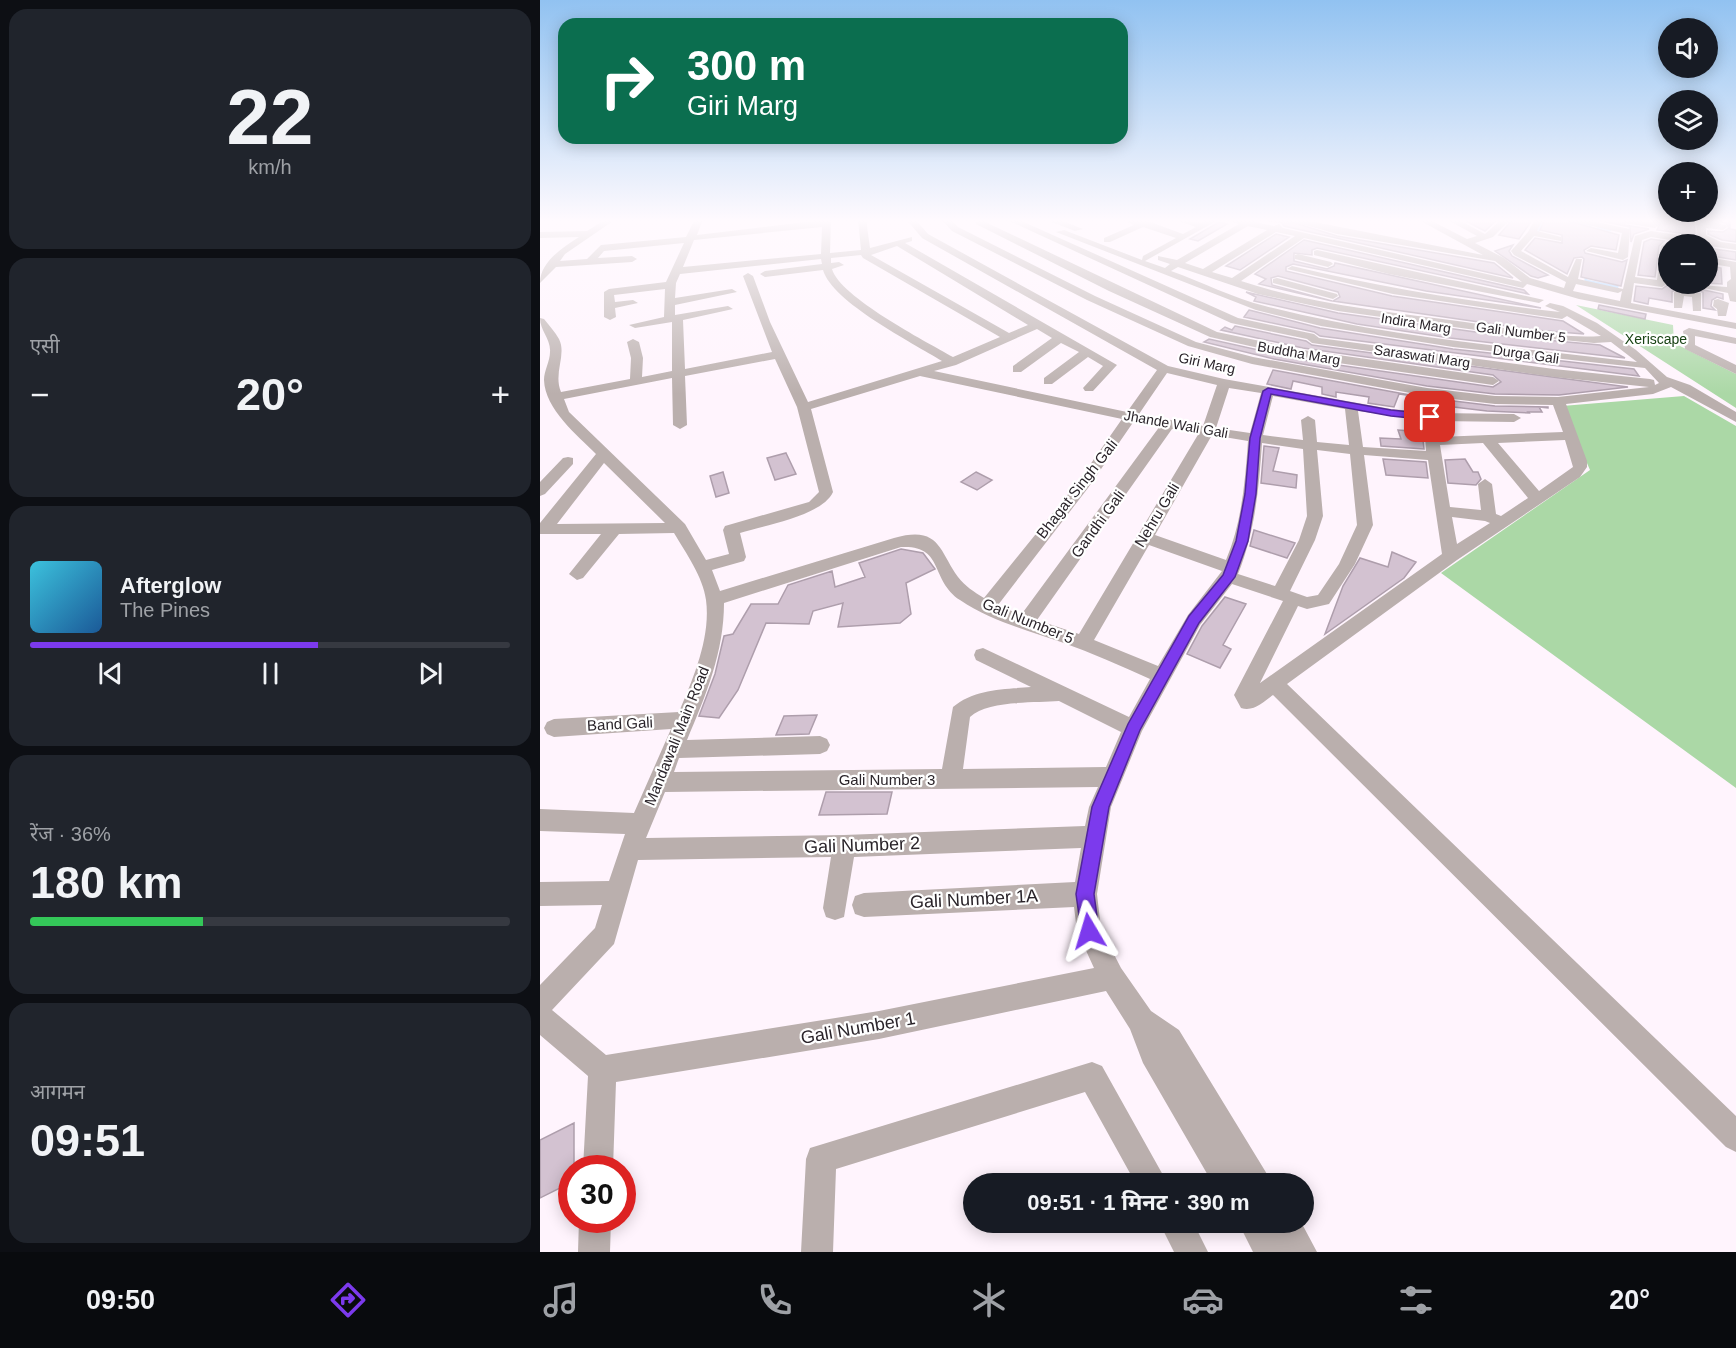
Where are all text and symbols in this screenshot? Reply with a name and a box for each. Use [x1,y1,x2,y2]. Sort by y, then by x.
map controls [1658,18,1718,294]
button: sound [1658,18,1718,78]
icon: right [588,42,666,120]
text: 300 m [687,42,806,89]
text: 22 [227,73,313,161]
button: layers [1658,90,1718,150]
text: Giri Marg [687,91,798,121]
text: km/h [248,156,292,178]
button: + [1658,162,1718,222]
button: − [1658,234,1718,294]
street label: Indira Marg [1380,310,1452,336]
street label: Gali Number 5 [1475,319,1567,345]
park label: Xeriscape [1625,331,1687,347]
text: एसी [30,335,60,357]
street label: Buddha Marg [1256,338,1342,368]
street label: Saraswati Marg [1373,341,1471,371]
street label: Durga Gali [1492,341,1560,367]
street label: Giri Marg [1177,349,1237,377]
text: 20° [236,369,304,420]
text: − [30,376,49,413]
text: + [491,376,510,413]
pin [1404,391,1455,442]
icon: arrive [1413,400,1446,433]
street label: Jhande Wali Gali [1123,407,1229,441]
street label: Bhagat Singh Gali [1033,436,1121,542]
street label: Nehru Gali [1131,480,1182,550]
street label: Gandhi Gali [1067,487,1128,561]
text: Afterglow [120,573,221,598]
street label: Gali Number 5 [980,595,1076,647]
text: The Pines [120,599,210,621]
icon: previous [94,657,127,690]
icon: pause [254,657,287,690]
icon: next [414,657,447,690]
street label: Mandawali Main Road [641,664,712,808]
street label: Band Gali [587,713,653,734]
street label: Gali Number 3 [839,771,935,788]
text: रेंज · 36% [30,823,111,845]
street label: Gali Number 2 [804,833,920,857]
text: 180 km [30,857,183,908]
street label: Gali Number 1A [910,886,1038,912]
position arrow [1057,899,1121,963]
street label: Gali Number 1 [799,1008,917,1048]
text: आगमन [30,1081,85,1103]
text: 09:51 [30,1115,145,1166]
speed limit sign: 30 [558,1155,636,1233]
text: 09:51 · 1 मिनट · 390 m [1027,1190,1250,1215]
icon: directions [327,1279,369,1321]
icon: music [540,1279,582,1321]
icon: phone [754,1279,796,1321]
icon: climate [968,1279,1010,1321]
icon: car [1182,1279,1224,1321]
icon: filters [1395,1279,1437,1321]
text: 09:50 [86,1285,155,1315]
text: 20° [1609,1285,1650,1315]

